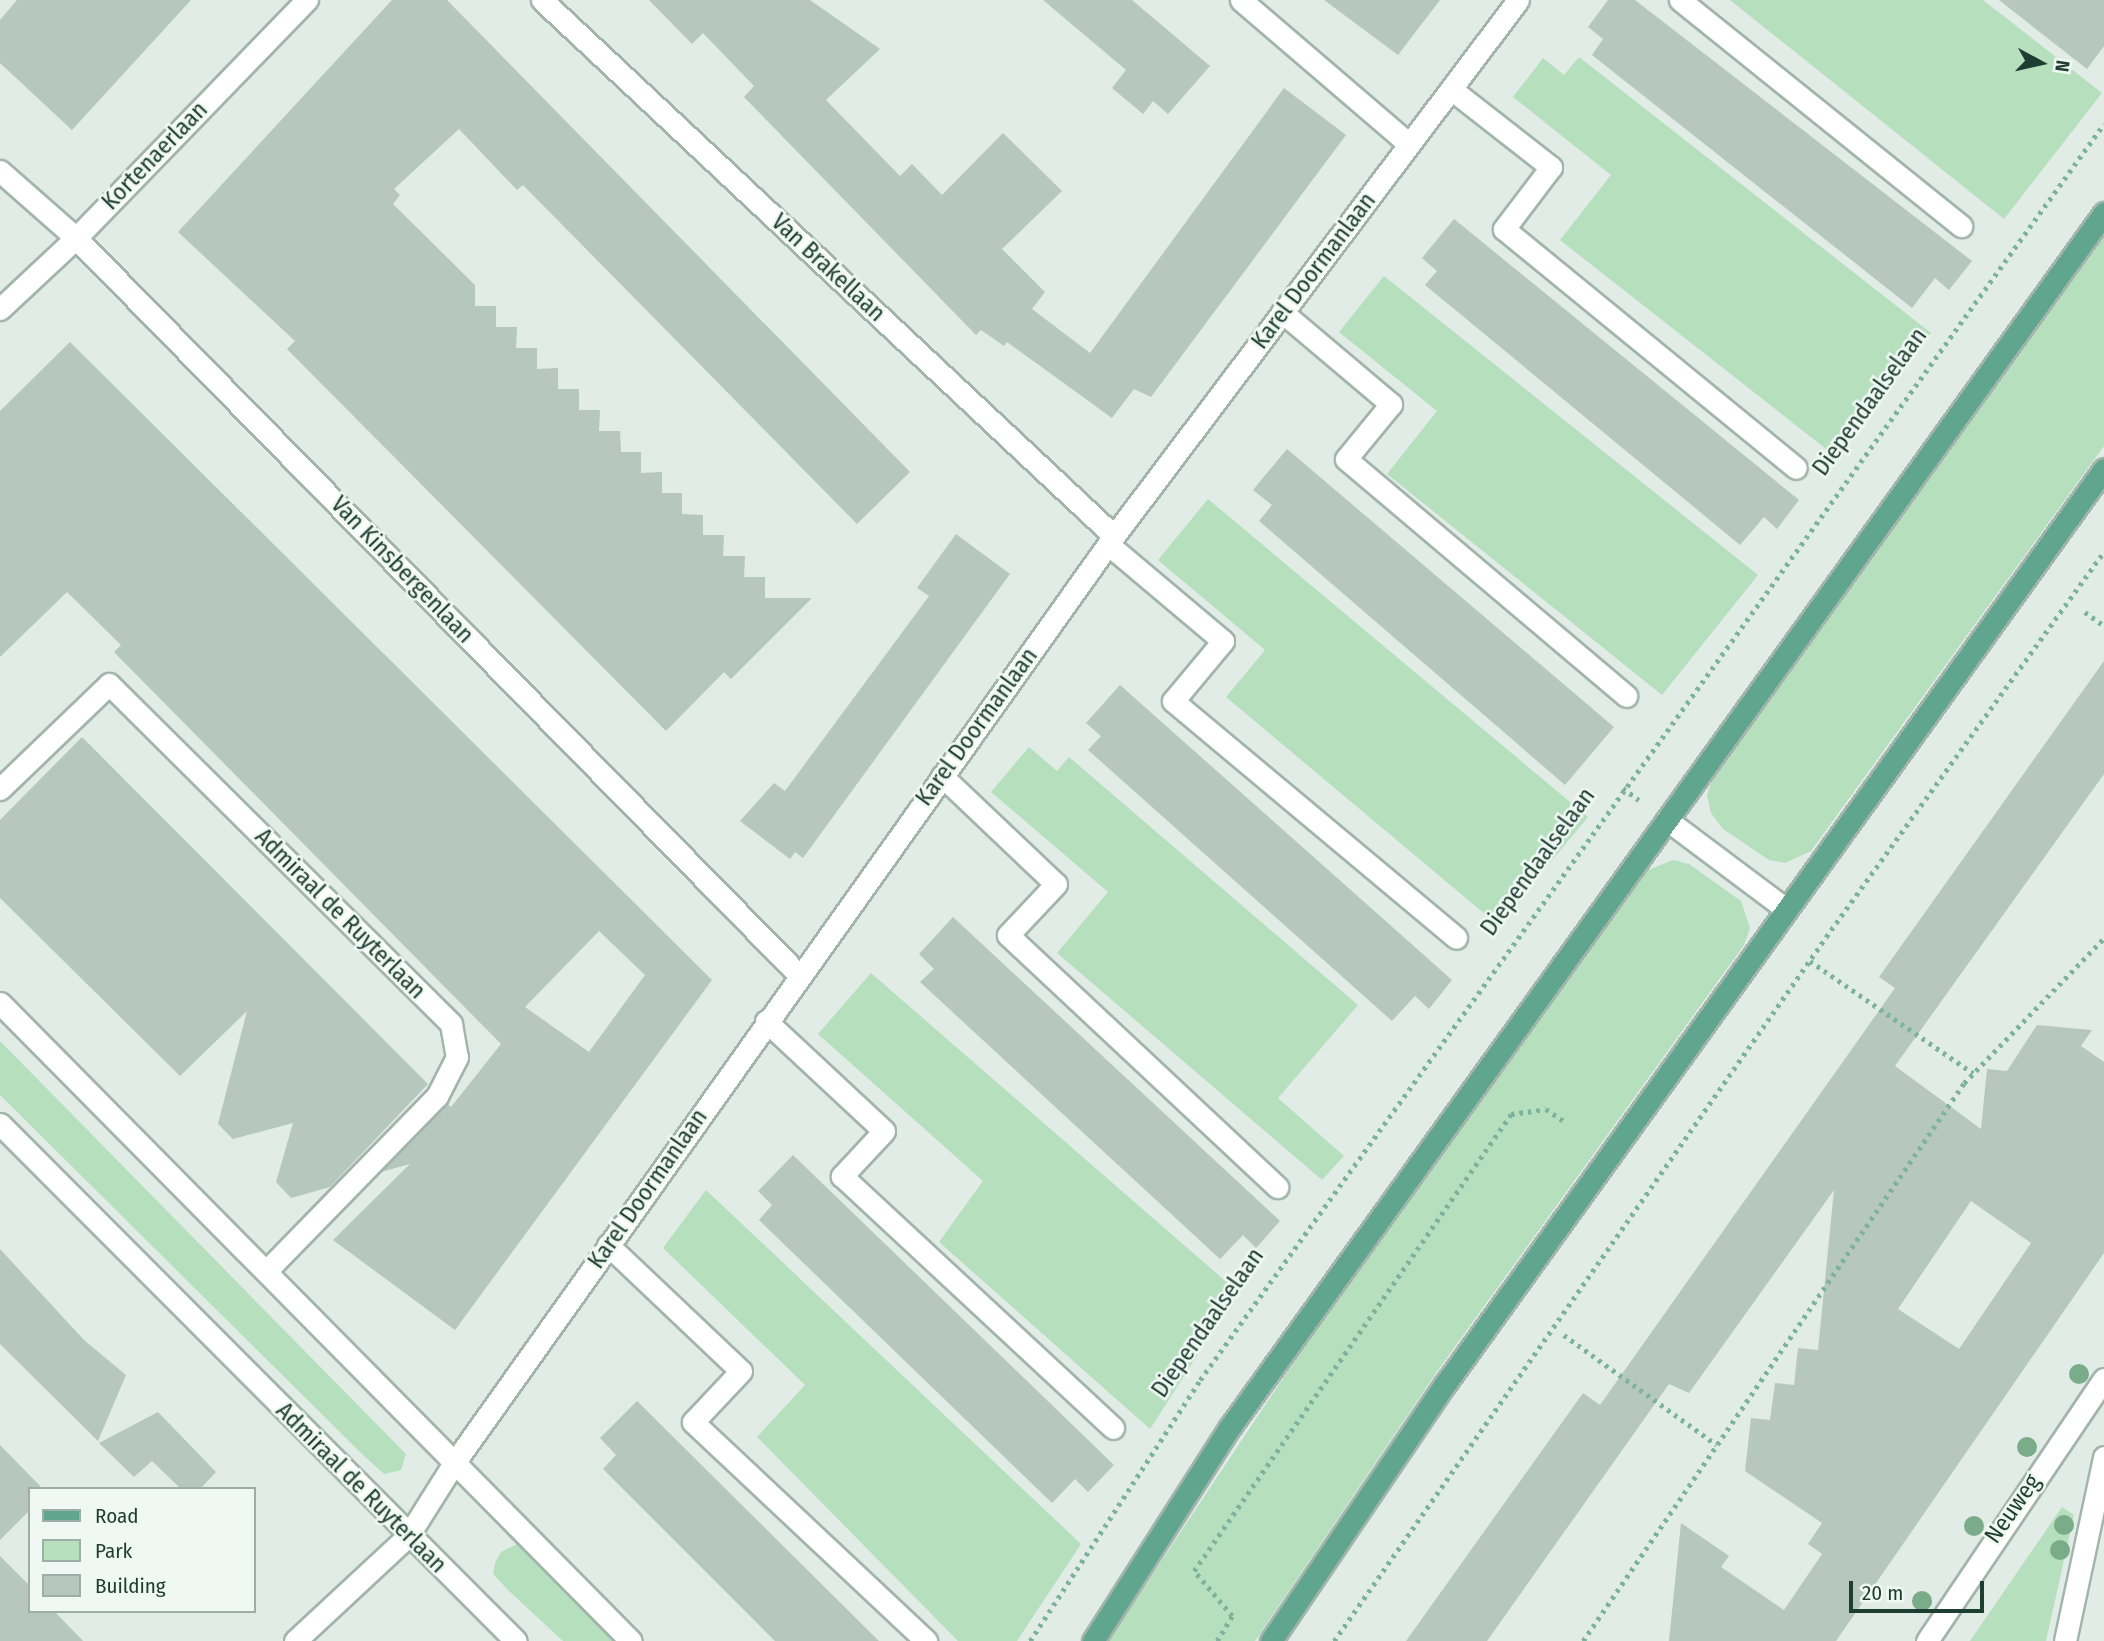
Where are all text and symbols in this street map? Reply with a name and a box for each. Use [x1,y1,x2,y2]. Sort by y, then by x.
north arrow [2006,28,2076,98]
text: N [2050,59,2074,73]
street label: Kortenaerlaan [96,96,214,216]
street label: Karel Doormanlaan [1246,187,1382,355]
street label: Van Brakellaan [765,208,891,328]
street label: Diependaalselaan [1807,322,1933,482]
street label: Van Kinsbergenlaan [325,490,479,650]
street label: Karel Doormanlaan [910,642,1044,812]
street label: Diependaalselaan [1475,782,1601,942]
street label: Admiraal de Ruyterlaan [249,823,431,1005]
street label: Karel Doormanlaan [582,1104,714,1274]
street label: Diependaalselaan [1146,1243,1270,1403]
street label: Admiraal de Ruyterlaan [270,1397,452,1579]
street label: Neuweg [1979,1469,2047,1549]
legend [28,1487,256,1613]
text: Road [95,1503,139,1529]
text: Park [95,1538,132,1564]
scale bar [1852,1568,1987,1612]
text: Building [95,1573,166,1599]
text: 20 m [1862,1580,1903,1606]

